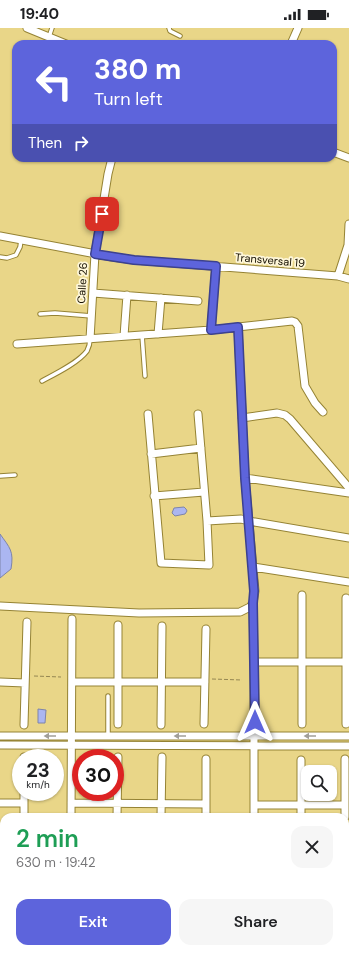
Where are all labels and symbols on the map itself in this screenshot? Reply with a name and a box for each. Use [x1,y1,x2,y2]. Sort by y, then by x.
pin [85,197,119,231]
street label: Transversal 19 [234,250,306,270]
street label: Calle 26 [74,262,90,304]
position arrow [234,701,276,743]
one-way arrow [43,733,56,739]
one-way arrow [173,733,186,739]
one-way arrow [303,733,316,739]
speed limit sign: 30 [72,749,124,801]

